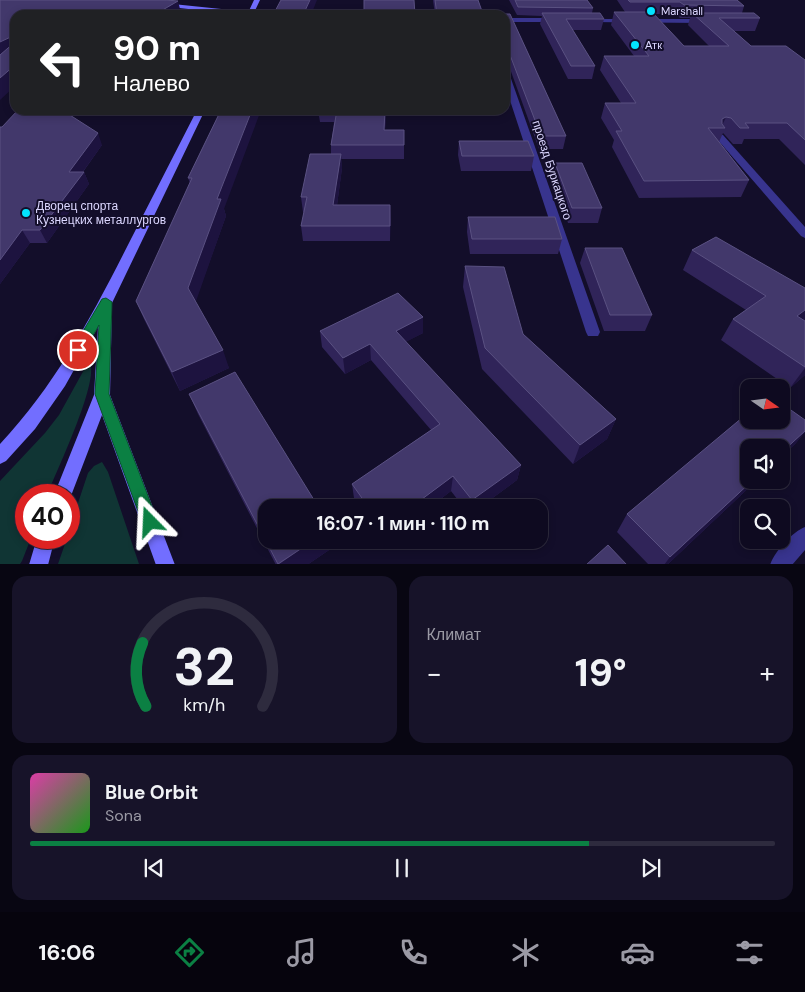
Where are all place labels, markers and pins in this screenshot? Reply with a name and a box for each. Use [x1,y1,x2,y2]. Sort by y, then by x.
place label: Marshall [661,4,703,18]
marker: Marshall [645,5,657,17]
place label: Атк [645,38,662,52]
marker: Атк [629,39,641,51]
place label: Дворец спорта Кузнецких металлургов [36,198,166,228]
marker: Дворец спорта Кузнецких металлургов [20,207,32,219]
pin [57,329,99,371]

